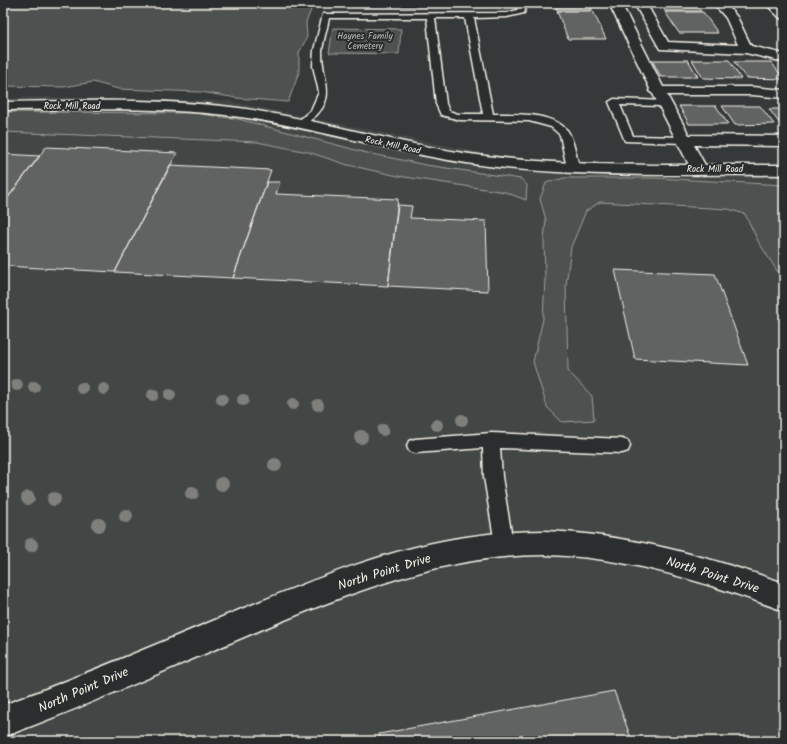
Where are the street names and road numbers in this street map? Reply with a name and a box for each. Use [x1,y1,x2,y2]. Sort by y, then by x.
street label: Rock Mill Road [44,99,101,114]
street label: Rock Mill Road [364,132,423,159]
street label: Rock Mill Road [687,162,744,177]
street label: North Point Drive [335,548,434,597]
street label: North Point Drive [663,551,762,600]
street label: North Point Drive [35,662,132,719]

